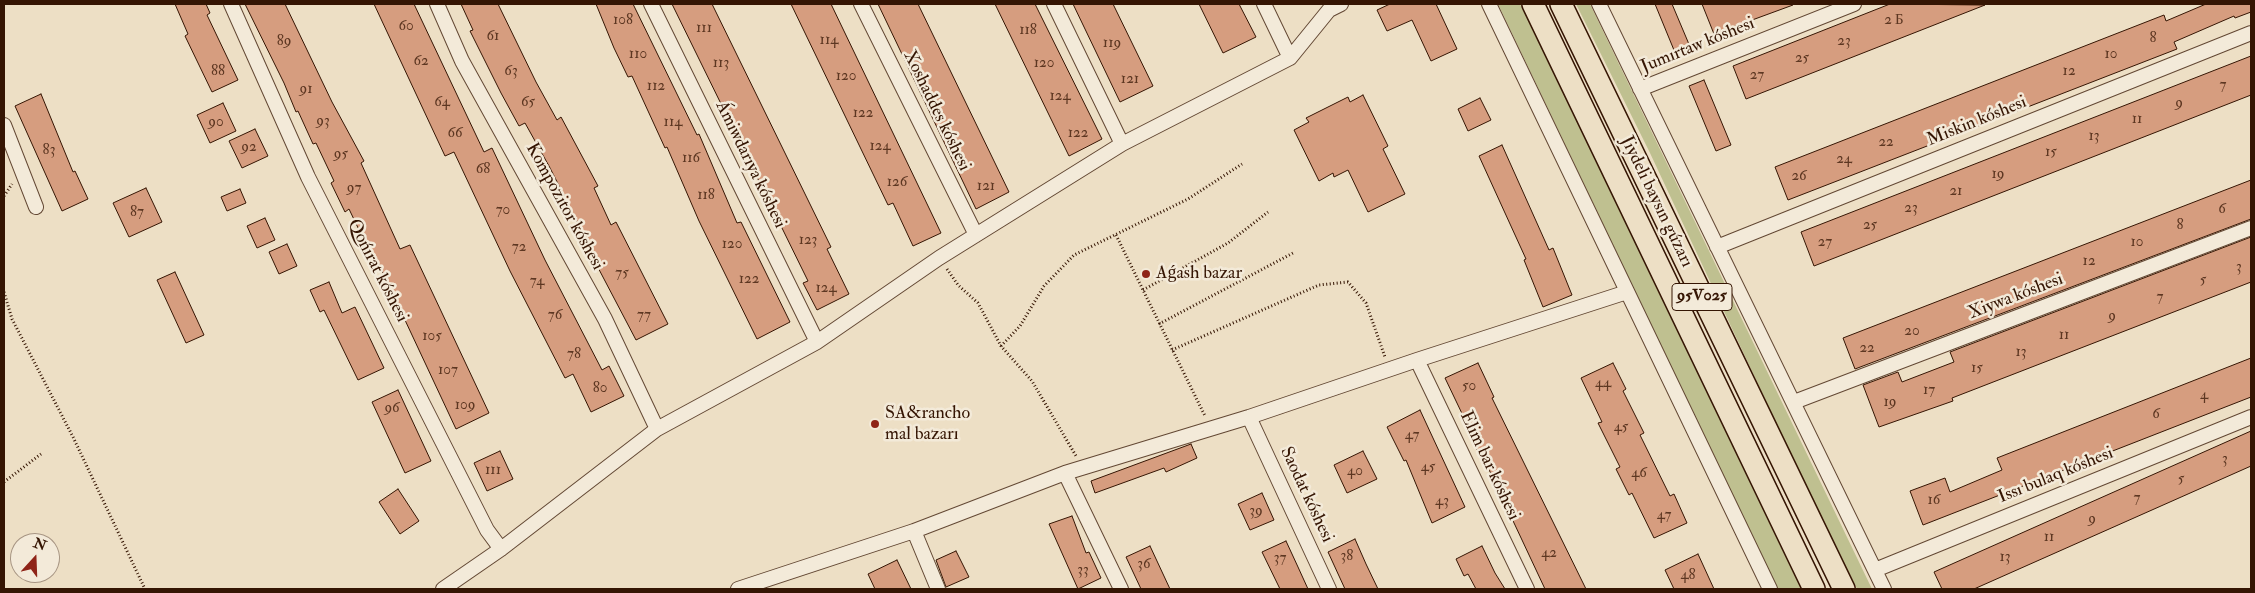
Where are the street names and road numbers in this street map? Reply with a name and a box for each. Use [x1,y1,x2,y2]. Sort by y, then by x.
street label: Jumırtaw kóshesi [1638,13,1758,79]
street label: Xoshaddes kóshesi [898,47,974,175]
street label: Miskin kóshesi [1924,92,2030,152]
street label: Ámiwdarıya kóshesi [710,98,790,232]
street label: Jiydeli baysın gúzarı [1615,133,1697,271]
street label: Kompozitor kóshesi [520,140,608,274]
street label: Qońırat kóshesi [342,216,412,326]
street label: Xiywa kóshesi [1966,269,2066,325]
road number: 95V025 [1672,284,1732,310]
street label: Elim bar kóshesi [1454,408,1524,524]
street label: Issı bulaq kóshesi [1995,443,2117,509]
street label: Saodat kóshesi [1274,444,1338,546]

